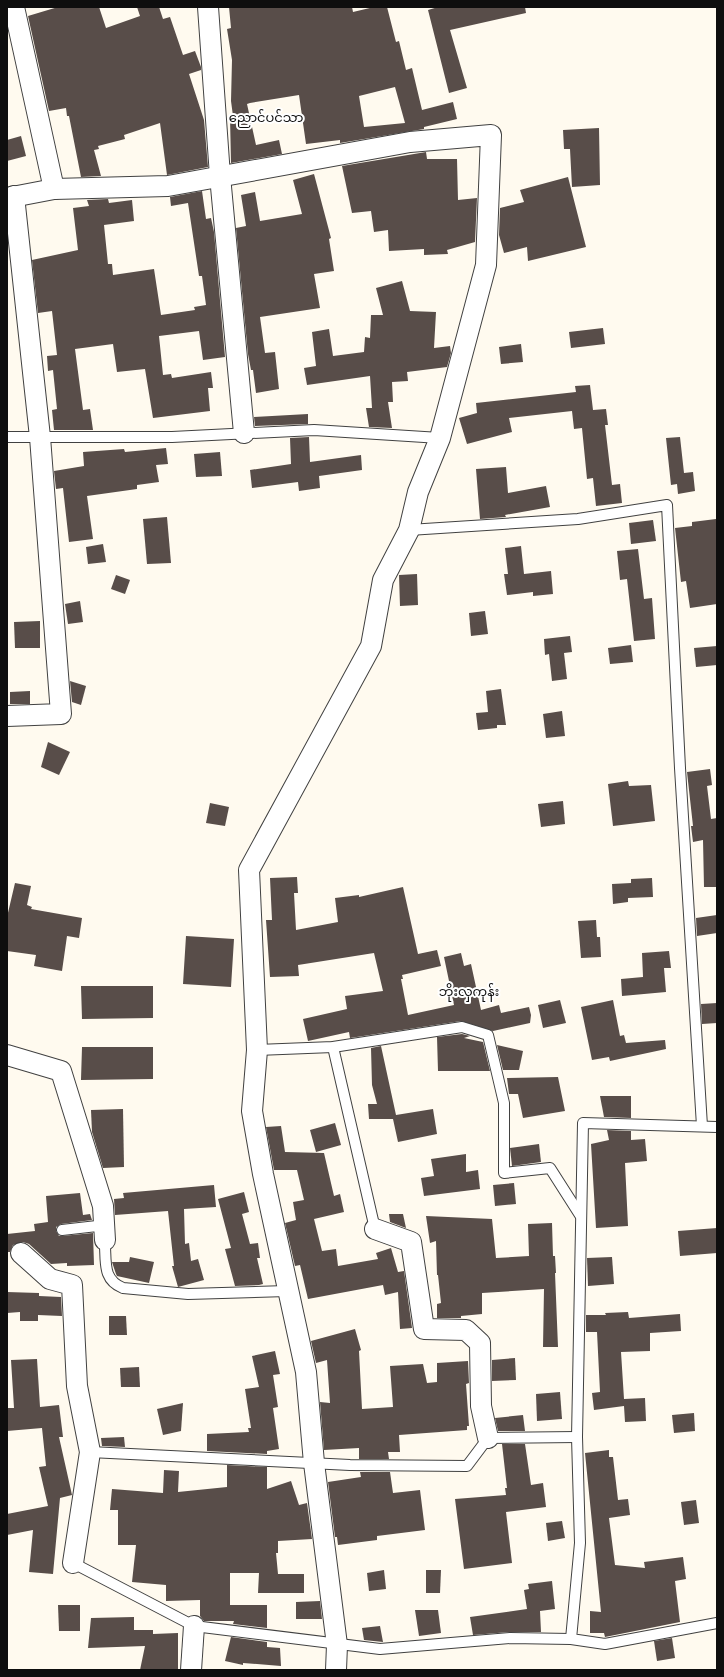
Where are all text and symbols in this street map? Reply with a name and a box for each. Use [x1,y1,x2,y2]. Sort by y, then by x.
district label: ညောင်ပင်သာ [229,109,303,128]
district label: ဘိုးလှကုန်း [439,983,499,1002]

